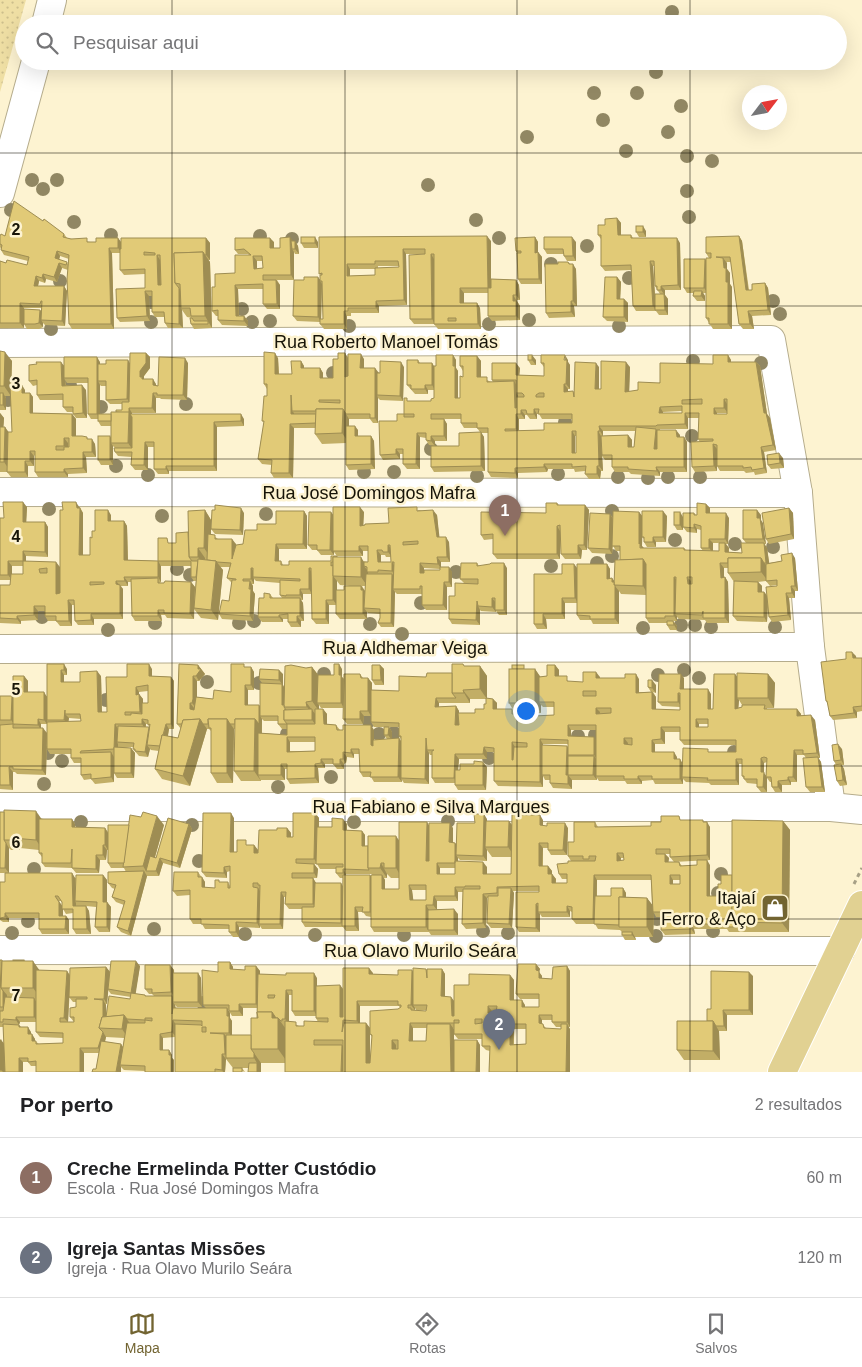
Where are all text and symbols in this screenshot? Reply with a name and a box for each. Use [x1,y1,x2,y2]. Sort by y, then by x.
search box [15,15,847,70]
icon: search [33,29,61,57]
text: Pesquisar aqui [73,32,199,53]
north arrow [742,85,787,130]
text: 2 [12,221,21,238]
street label: Rua Roberto Manoel Tomás [274,332,498,352]
text: 3 [12,375,21,392]
street label: Rua José Domingos Mafra [262,483,477,503]
pin: 1 [489,495,521,536]
text: 4 [12,528,21,545]
street label: Rua Aldhemar Veiga [323,638,488,658]
text: 5 [12,681,21,698]
your location [513,698,539,724]
street label: Rua Fabiano e Silva Marques [312,797,550,817]
text: 6 [12,834,21,851]
place label: Itajaí Ferro & Aço [661,888,756,929]
shop icon: Itajaí Ferro & Aço [760,893,790,923]
street label: Rua Olavo Murilo Seára [324,941,517,961]
text: 7 [12,987,21,1004]
pin: 2 [483,1009,515,1050]
text: Por perto [20,1093,113,1116]
text: 2 resultados [755,1096,842,1113]
text: Creche Ermelinda Potter Custódio [67,1158,376,1179]
text: 1 [32,1169,40,1186]
text: 60 m [806,1169,842,1186]
text: Escola · Rua José Domingos Mafra [67,1180,319,1197]
text: Igreja Santas Missões [67,1238,266,1259]
text: 2 [32,1249,40,1266]
text: 120 m [798,1249,842,1266]
text: Igreja · Rua Olavo Murilo Seára [67,1260,292,1277]
tab: Mapa [125,1310,160,1356]
tab: Rotas [409,1310,446,1356]
tab: Salvos [695,1310,737,1356]

